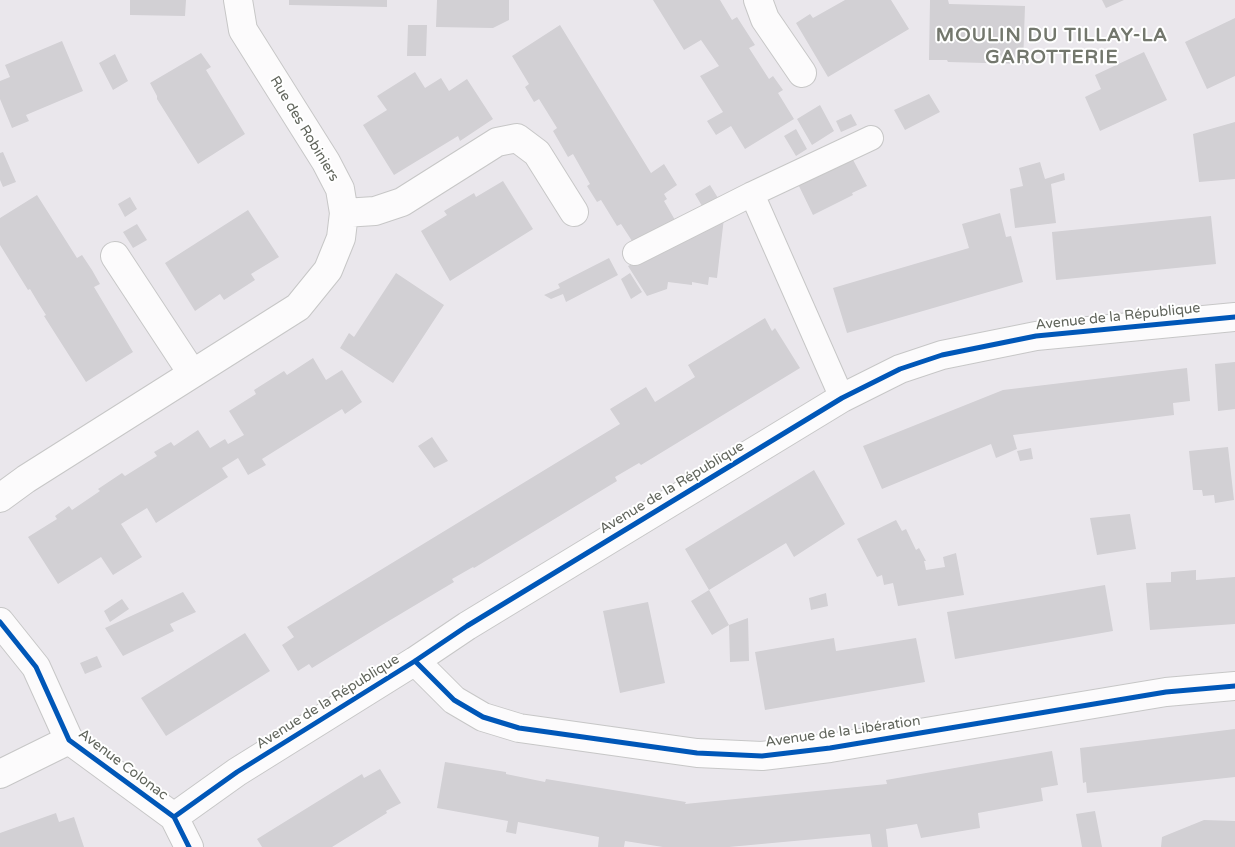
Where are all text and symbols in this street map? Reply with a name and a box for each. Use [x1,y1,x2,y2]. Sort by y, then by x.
district label: MOULIN DU TILLAY-LA GAROTTERIE [933,25,1171,69]
street label: Rue des Robiniers [266,73,342,185]
street label: Avenue de la République [1035,300,1201,334]
street label: Avenue de la République [597,438,747,538]
street label: Avenue de la République [253,651,403,753]
street label: Avenue de la Libération [764,713,922,751]
street label: Avenue Colonac [75,726,171,804]

